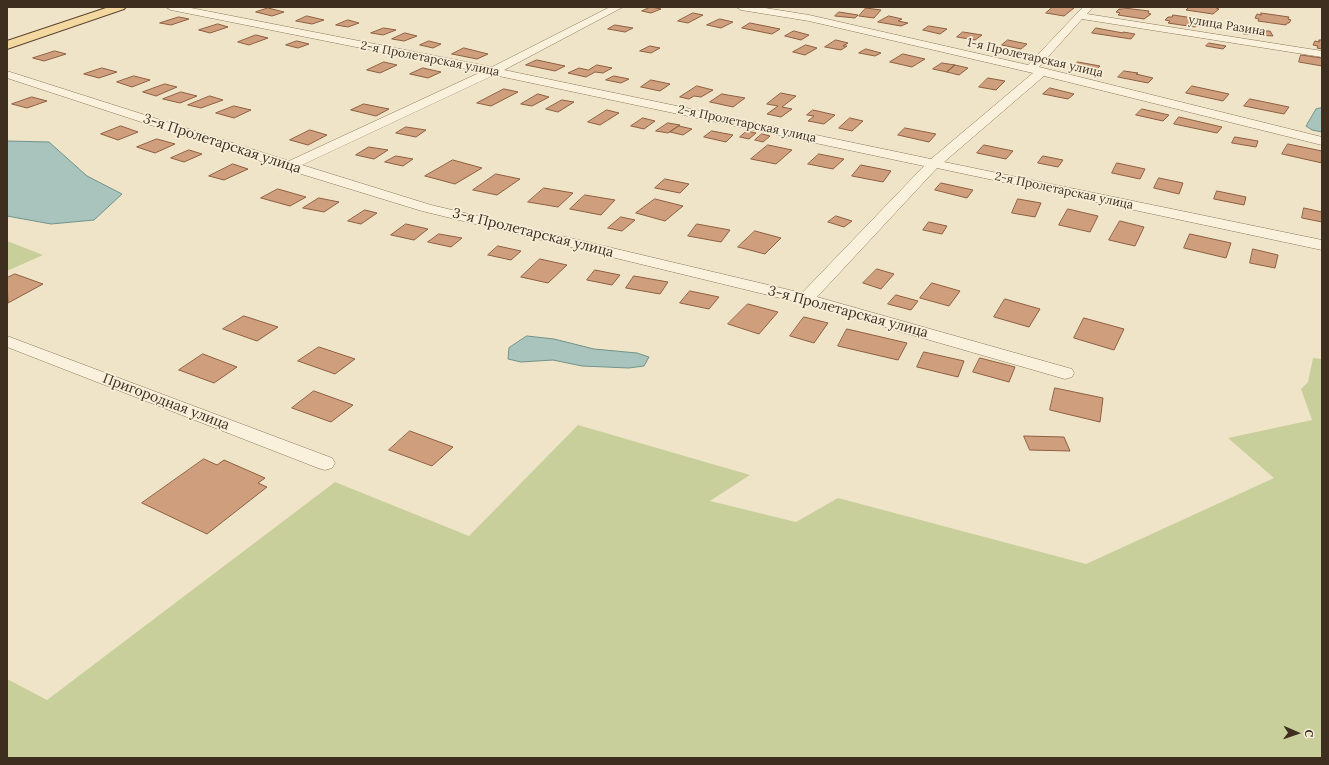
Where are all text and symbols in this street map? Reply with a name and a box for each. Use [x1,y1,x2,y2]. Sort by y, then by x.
street label: улица Разина [1187,13,1267,39]
street label: 1-я Пролетарская улица [966,35,1104,81]
street label: 2-я Пролетарская улица [359,38,501,80]
street label: 2-я Пролетарская улица [676,102,818,146]
street label: 3-я Пролетарская улица [141,110,303,178]
street label: 2-я Пролетарская улица [993,169,1135,213]
street label: 3-я Пролетарская улица [451,205,615,261]
street label: 3-я Пролетарская улица [766,282,930,342]
street label: Пригородная улица [100,370,232,434]
north arrow [1277,713,1317,753]
text: С [1302,729,1316,737]

